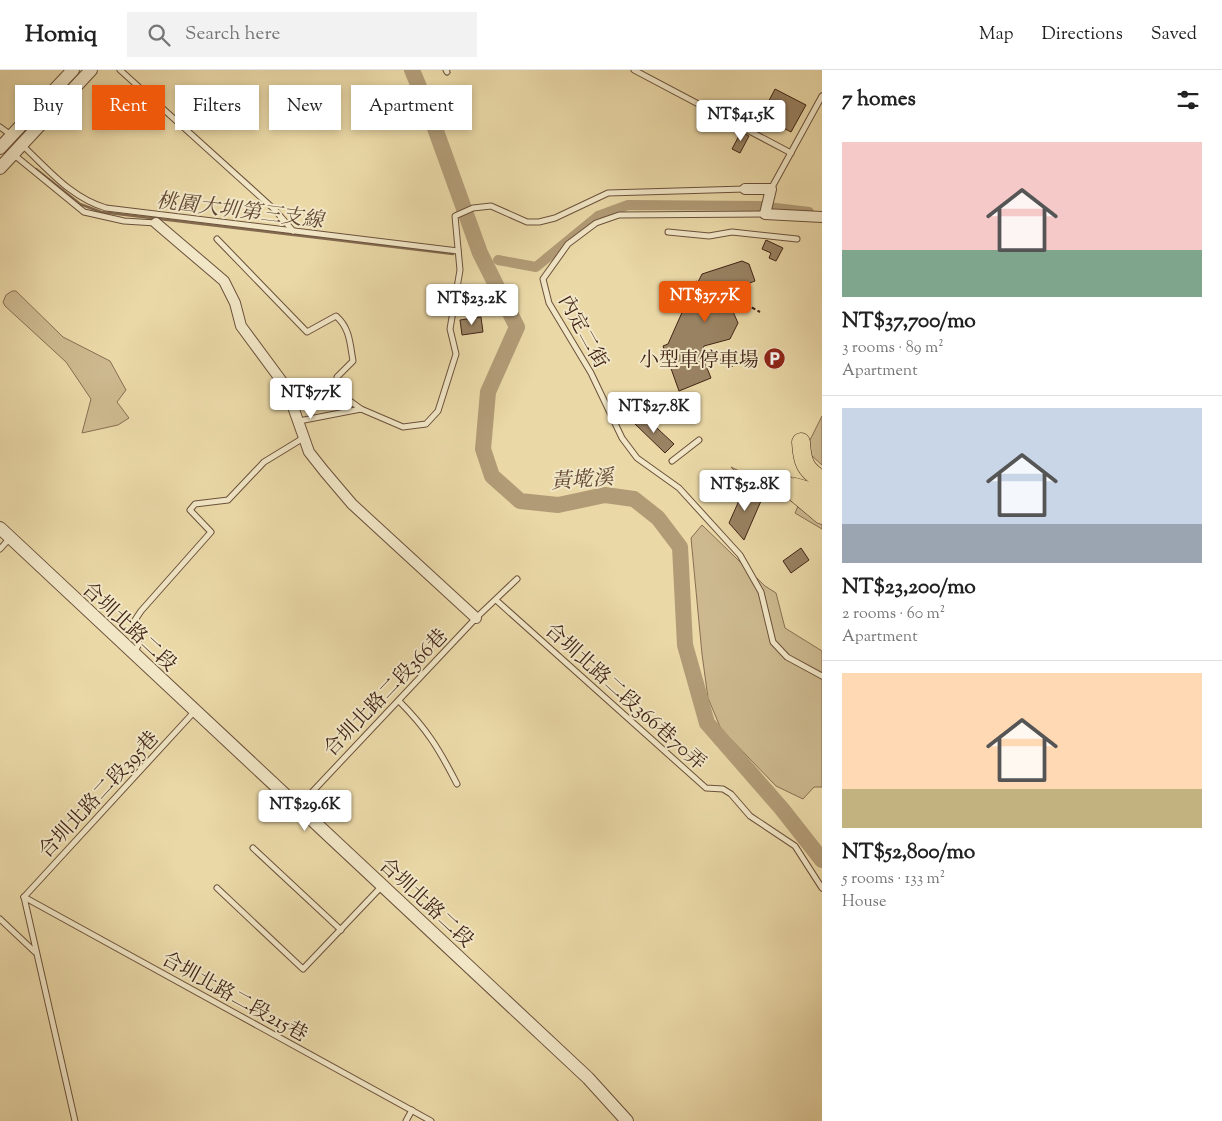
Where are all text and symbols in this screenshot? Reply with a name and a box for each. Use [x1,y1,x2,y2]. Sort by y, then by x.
search box [127,12,477,57]
text: Homiq [25,18,97,52]
icon: search [145,21,173,49]
text: Search here [185,21,280,48]
text: Map [979,22,1014,48]
text: Directions [1042,22,1123,48]
text: Saved [1151,22,1197,48]
chip: Buy [15,85,82,130]
chip: Rent [92,85,165,130]
chip: Filters [175,85,259,130]
chip: New [269,85,341,130]
chip: Apartment [351,85,472,130]
text: 7 homes [842,85,916,115]
icon: filters [1174,86,1202,114]
pin: NT$41.5K [689,100,793,142]
text: NT$41.5K [707,104,775,127]
icon: home [977,175,1067,265]
water label: 桃園大圳第三支線 [155,187,327,237]
pin: NT$37.7K [653,280,757,323]
pin: NT$23.2K [420,284,524,326]
text: NT$37.7K [670,285,740,308]
text: NT$23.2K [437,288,507,311]
street label: 內定二街 [550,290,614,374]
text: NT$37,700/mo [842,307,976,337]
text: 3 rooms · 89 m² [842,337,944,360]
place label: 小型車停車場 [639,347,759,376]
parking icon: 小型車停車場 [763,347,787,371]
text: Apartment [842,360,918,383]
pin: NT$77K [270,378,352,420]
text: NT$77K [281,382,341,405]
pin: NT$27.8K [602,392,706,434]
text: NT$27.8K [619,396,689,419]
icon: home [977,440,1067,530]
water label: 黃墘溪 [550,464,617,498]
pin: NT$52.8K [693,470,797,512]
text: NT$52.8K [710,474,780,497]
text: NT$23,200/mo [842,573,976,603]
street label: 合圳北路二段 [75,576,182,679]
text: 2 rooms · 60 m² [842,603,945,626]
street label: 合圳北路二段366巷70弄 [537,617,711,778]
street label: 合圳北路二段366巷 [318,623,456,764]
text: Apartment [842,626,918,649]
icon: home [977,705,1067,795]
street label: 合圳北路二段395巷 [33,726,167,866]
pin: NT$29.6K [253,790,357,832]
text: NT$29.6K [269,794,341,817]
text: NT$52,800/mo [842,838,975,868]
street label: 合圳北路二段 [372,852,479,955]
text: 5 rooms · 133 m² [842,868,945,891]
text: House [842,891,886,914]
street label: 合圳北路二段215巷 [155,946,312,1050]

